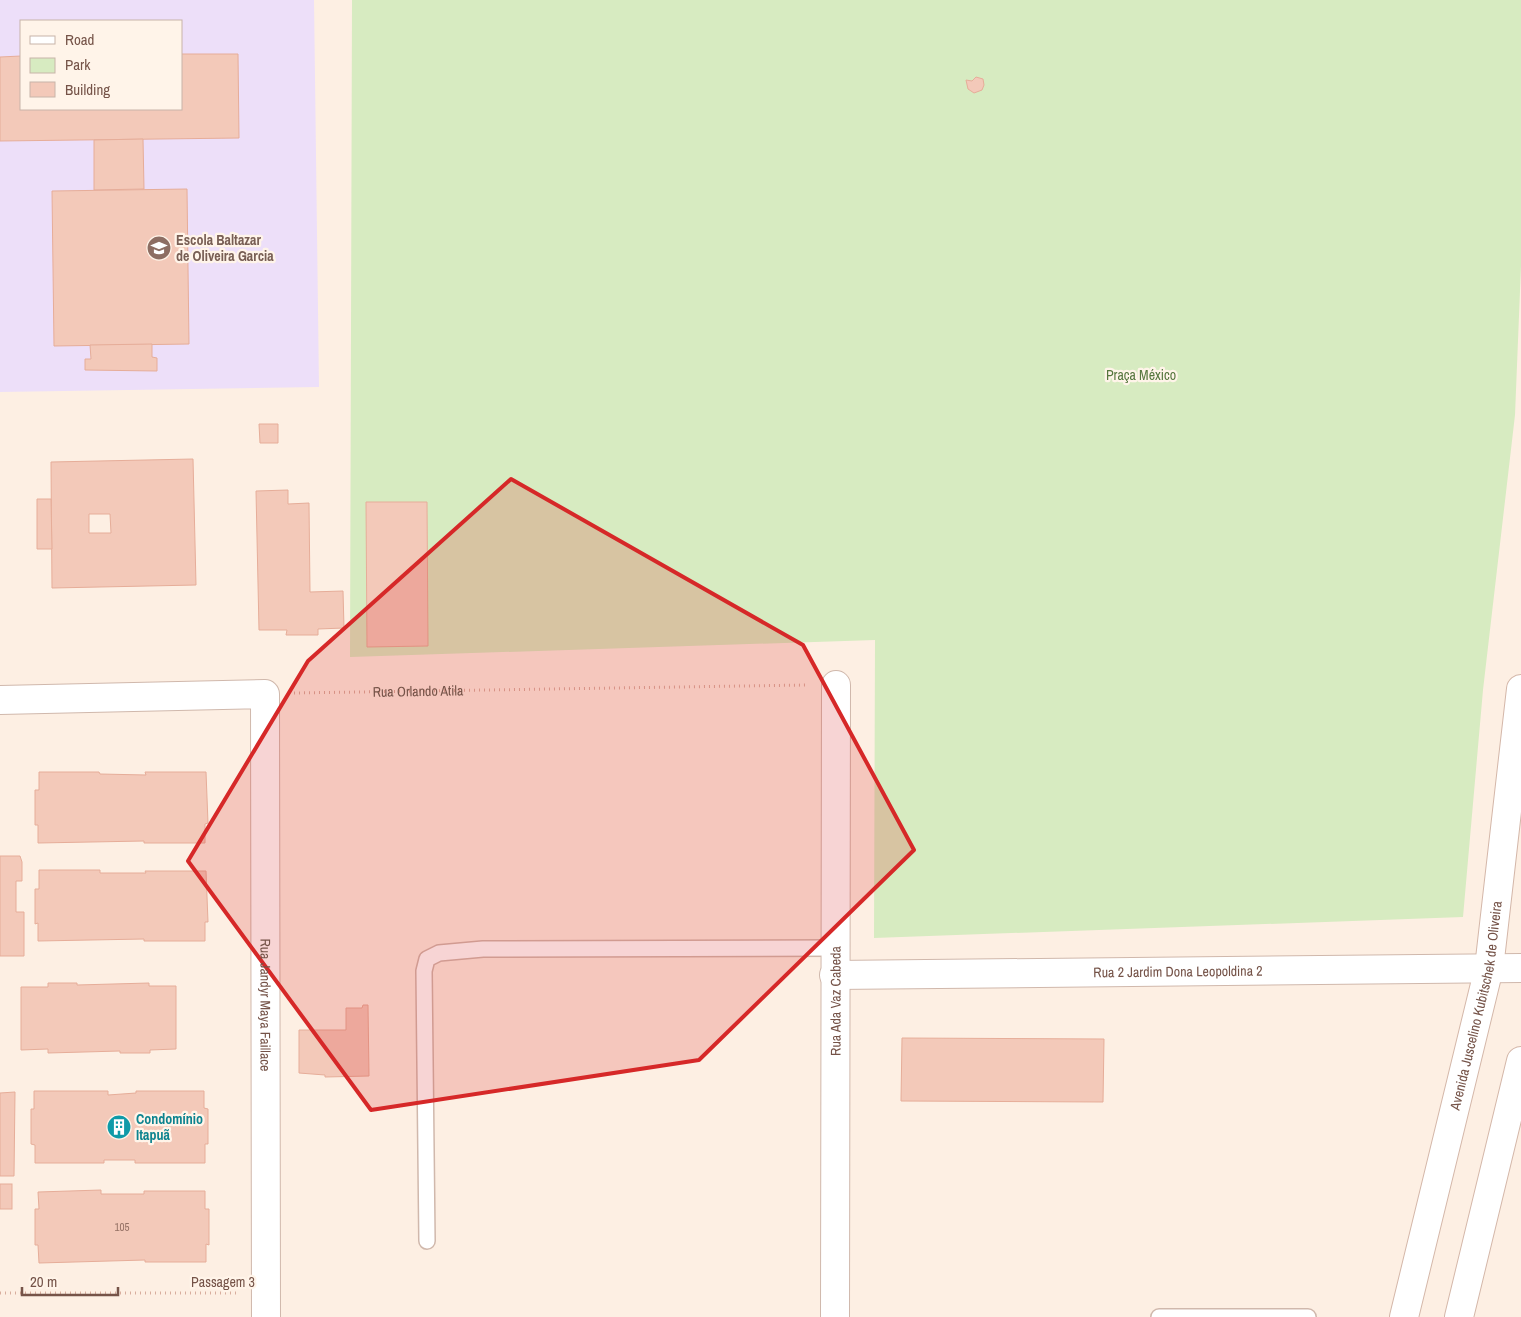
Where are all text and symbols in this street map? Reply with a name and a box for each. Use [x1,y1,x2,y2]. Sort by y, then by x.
legend [20,20,182,110]
text: Road [65,29,94,50]
text: Park [65,54,91,75]
text: Building [65,79,110,100]
place label: Escola Baltazar de Oliveira Garcia [176,231,274,265]
school or university icon: Escola Baltazar de Oliveira Garcia [146,235,172,261]
park label: Praça México [1106,366,1176,384]
street label: Rua Orlando Atila [372,681,464,701]
street label: Avenida Juscelino Kubitschek de Oliveira [1446,899,1506,1113]
street label: Rua Jandyr Maya Faillace [256,938,275,1071]
street label: Rua Ada Vaz Cabeda [826,946,845,1056]
street label: Rua 2 Jardim Dona Leopoldina 2 [1093,962,1263,981]
place label: Condomínio Itapuã [136,1110,203,1144]
building icon: Condomínio Itapuã [106,1114,132,1140]
house number: 105 [114,1220,130,1234]
scale bar [22,1264,119,1296]
text: 20 m [30,1271,57,1292]
street label: Passagem 3 [191,1273,255,1291]

